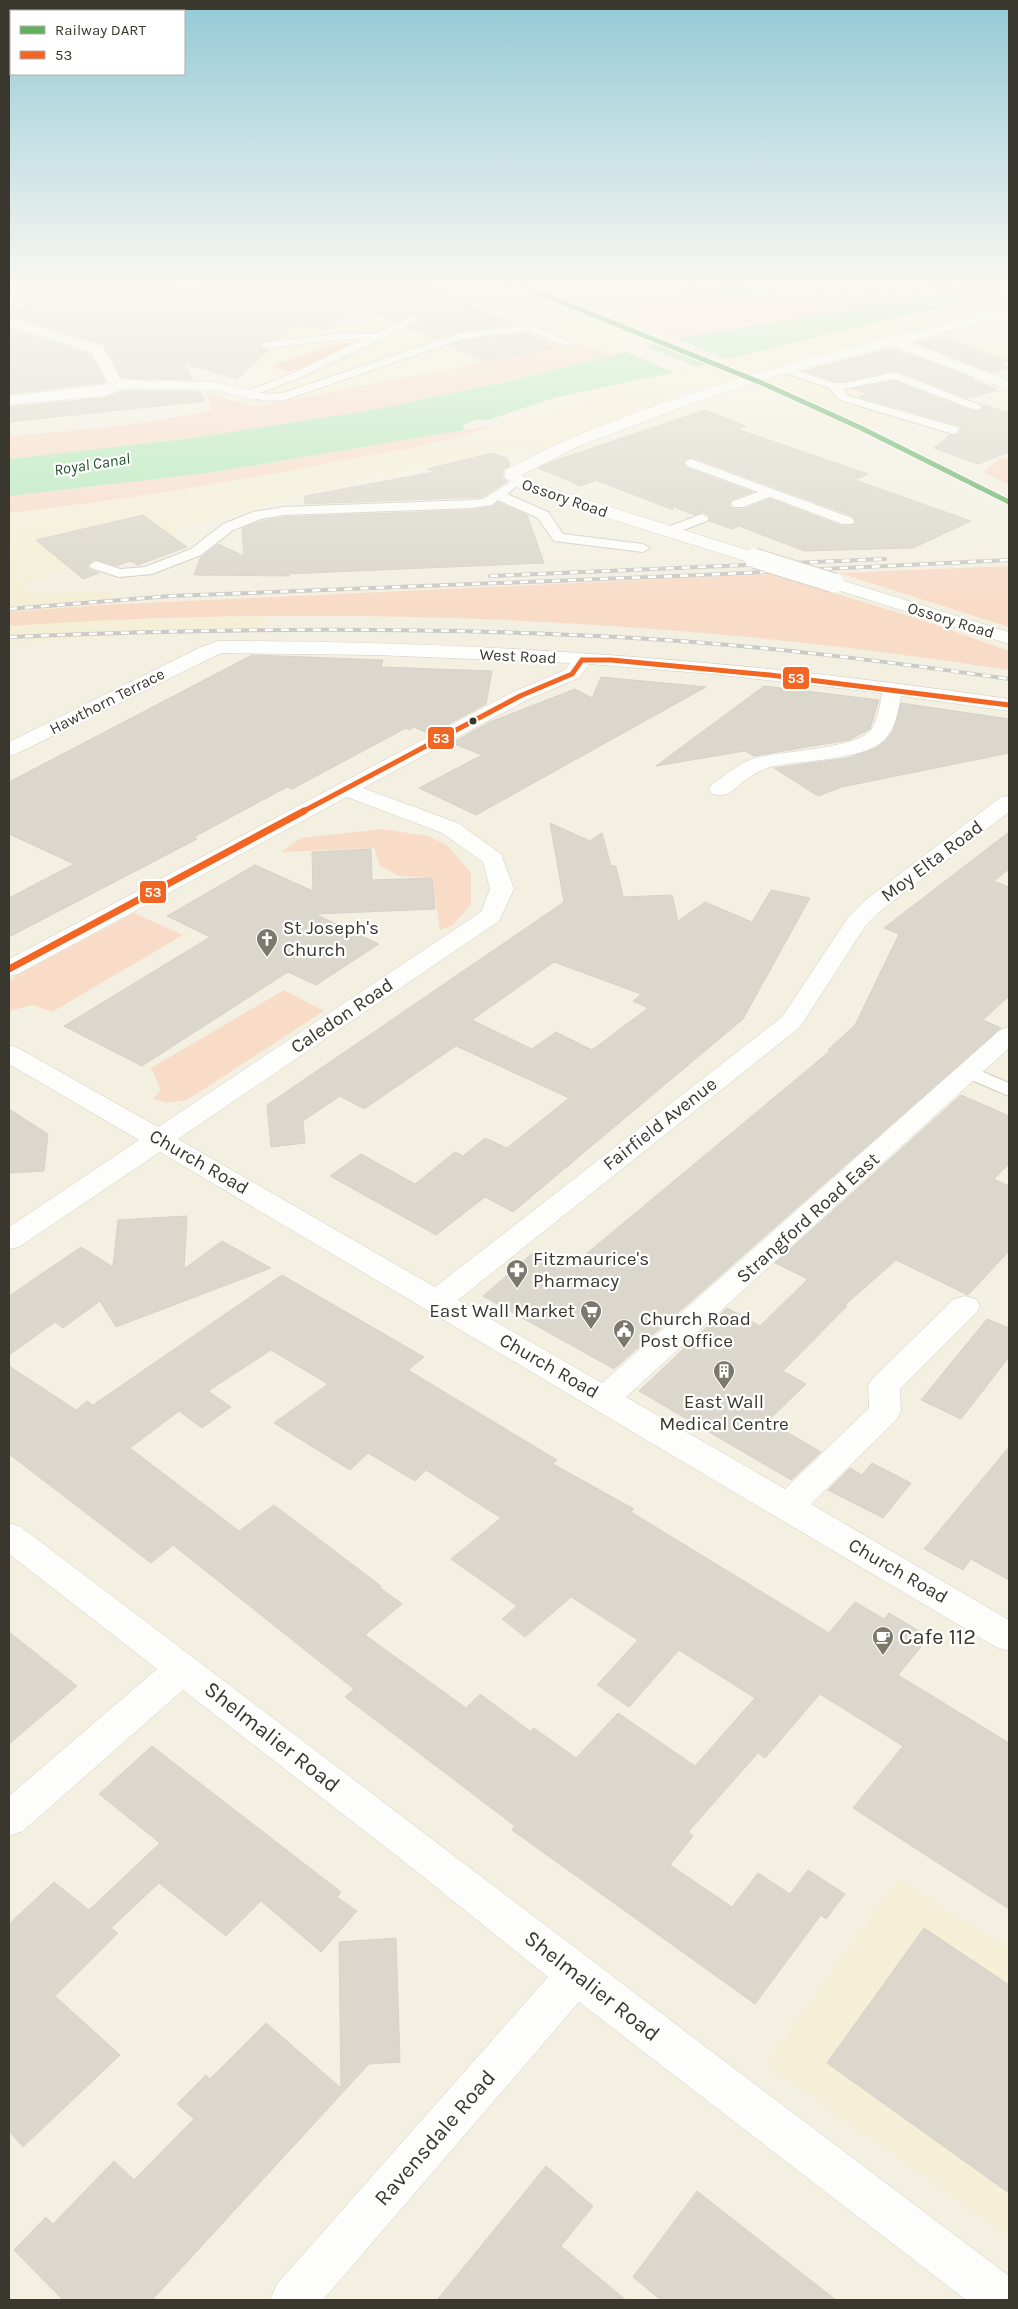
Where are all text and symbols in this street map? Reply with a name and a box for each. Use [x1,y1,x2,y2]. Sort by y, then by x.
legend [10,10,185,75]
text: Railway DART [55,21,146,39]
text: 53 [55,46,72,64]
water label: Royal Canal [53,449,131,479]
street label: Ossory Road [519,474,611,522]
street label: Ossory Road [905,598,997,642]
street label: West Road [479,644,557,668]
street label: Hawthorn Terrace [46,664,168,738]
line badge: 53 [782,666,810,690]
text: 53 [788,670,804,687]
unlabelled marker [468,716,478,726]
line badge: 53 [427,726,455,750]
text: 53 [433,730,449,747]
street label: Moy Elta Road [877,816,987,906]
line badge: 53 [139,880,167,904]
text: 53 [145,884,161,901]
place label: St Joseph's Church [283,917,379,961]
church icon: St Joseph's Church [255,927,279,958]
street label: Caledon Road [287,974,397,1058]
street label: Fairfield Avenue [599,1073,721,1175]
street label: Church Road [145,1125,253,1199]
street label: Strangford Road East [732,1148,884,1288]
place label: Fitzmaurice's Pharmacy [533,1248,649,1292]
pharmacy icon: Fitzmaurice's Pharmacy [505,1258,529,1289]
supermarket icon: East Wall Market [579,1299,603,1330]
place label: East Wall Market [429,1300,575,1322]
place label: Church Road Post Office [640,1308,751,1352]
public building icon: Church Road Post Office [612,1318,636,1349]
street label: Church Road [495,1329,603,1403]
building icon: East Wall Medical Centre [712,1359,736,1390]
place label: East Wall Medical Centre [659,1391,789,1435]
street label: Church Road [844,1534,952,1608]
place label: Cafe 112 [899,1624,976,1650]
cafe icon: Cafe 112 [871,1625,895,1656]
street label: Shelmalier Road [199,1676,345,1798]
street label: Shelmalier Road [519,1925,665,2047]
street label: Ravensdale Road [369,2065,501,2211]

